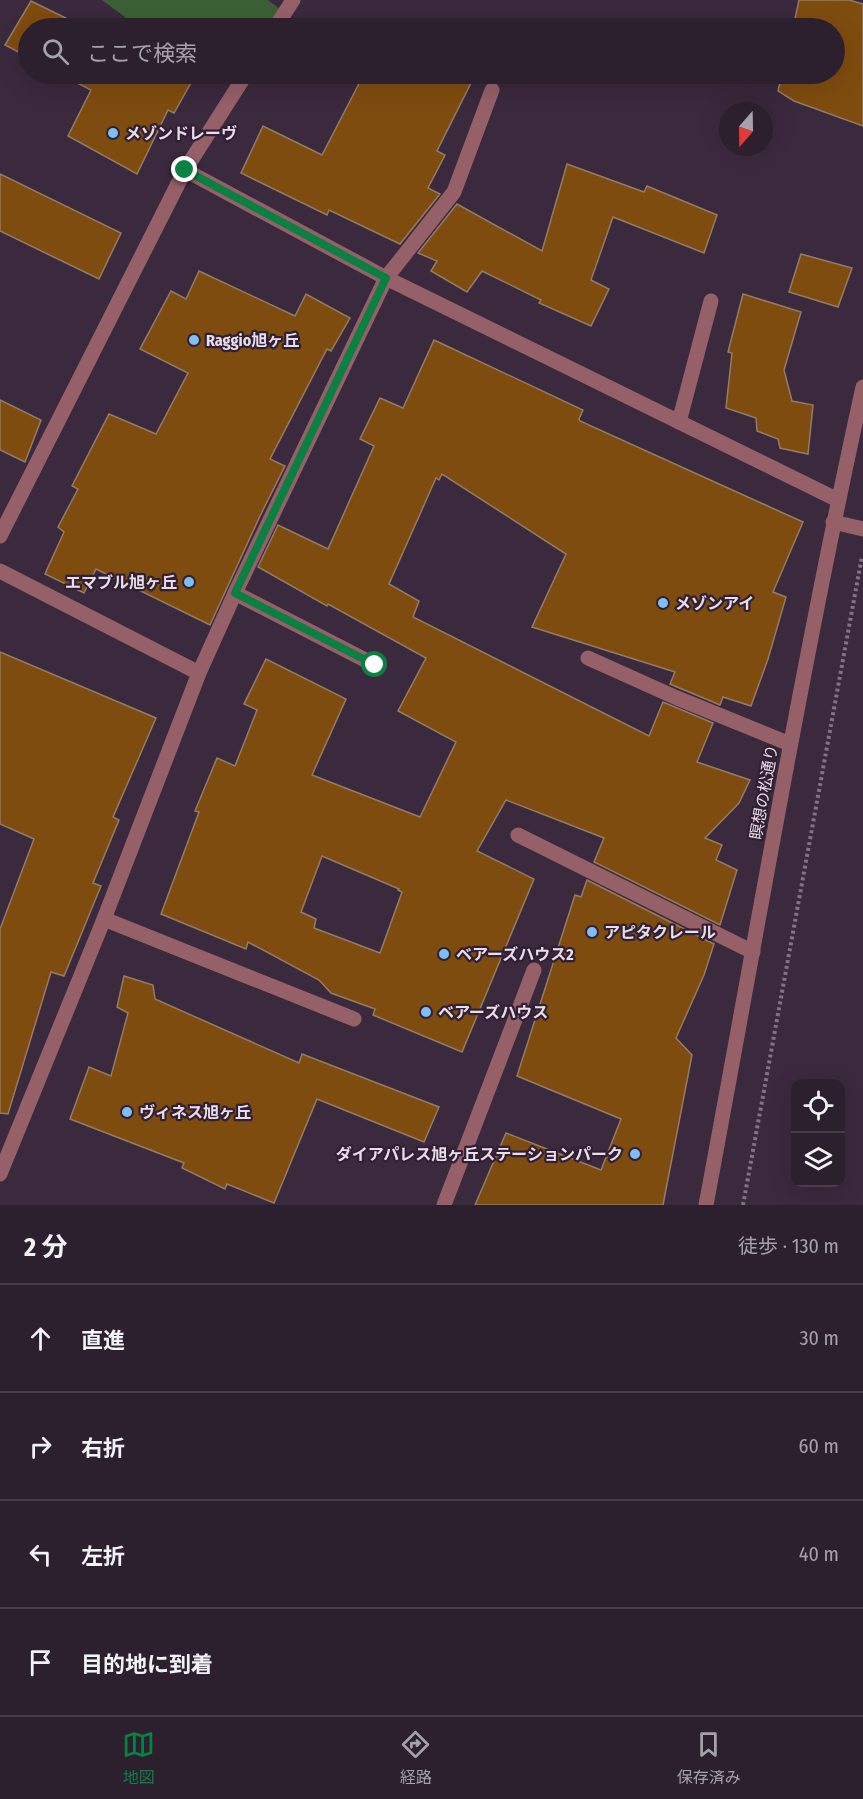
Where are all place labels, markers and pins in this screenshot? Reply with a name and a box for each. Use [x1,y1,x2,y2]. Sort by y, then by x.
place label: メゾンドレーヴ [125,124,237,143]
marker: メゾンドレーヴ [106,126,120,140]
place label: Raggio旭ヶ丘 [206,331,299,350]
marker: Raggio旭ヶ丘 [187,333,201,347]
place label: エマブル旭ヶ丘 [65,573,177,592]
marker: エマブル旭ヶ丘 [182,575,196,589]
place label: メゾンアイ [675,594,754,613]
marker: メゾンアイ [656,596,670,610]
place label: アピタクレール [604,923,716,942]
marker: アピタクレール [585,925,599,939]
place label: ベアーズハウス2 [456,945,574,964]
marker: ベアーズハウス2 [437,947,451,961]
place label: ベアーズハウス [438,1003,548,1022]
marker: ベアーズハウス [419,1005,433,1019]
place label: ヴィネス旭ヶ丘 [139,1103,251,1122]
marker: ヴィネス旭ヶ丘 [120,1105,134,1119]
place label: ダイアパレス旭ヶ丘ステーションパーク [336,1145,623,1164]
marker: ダイアパレス旭ヶ丘ステーションパーク [628,1147,642,1161]

